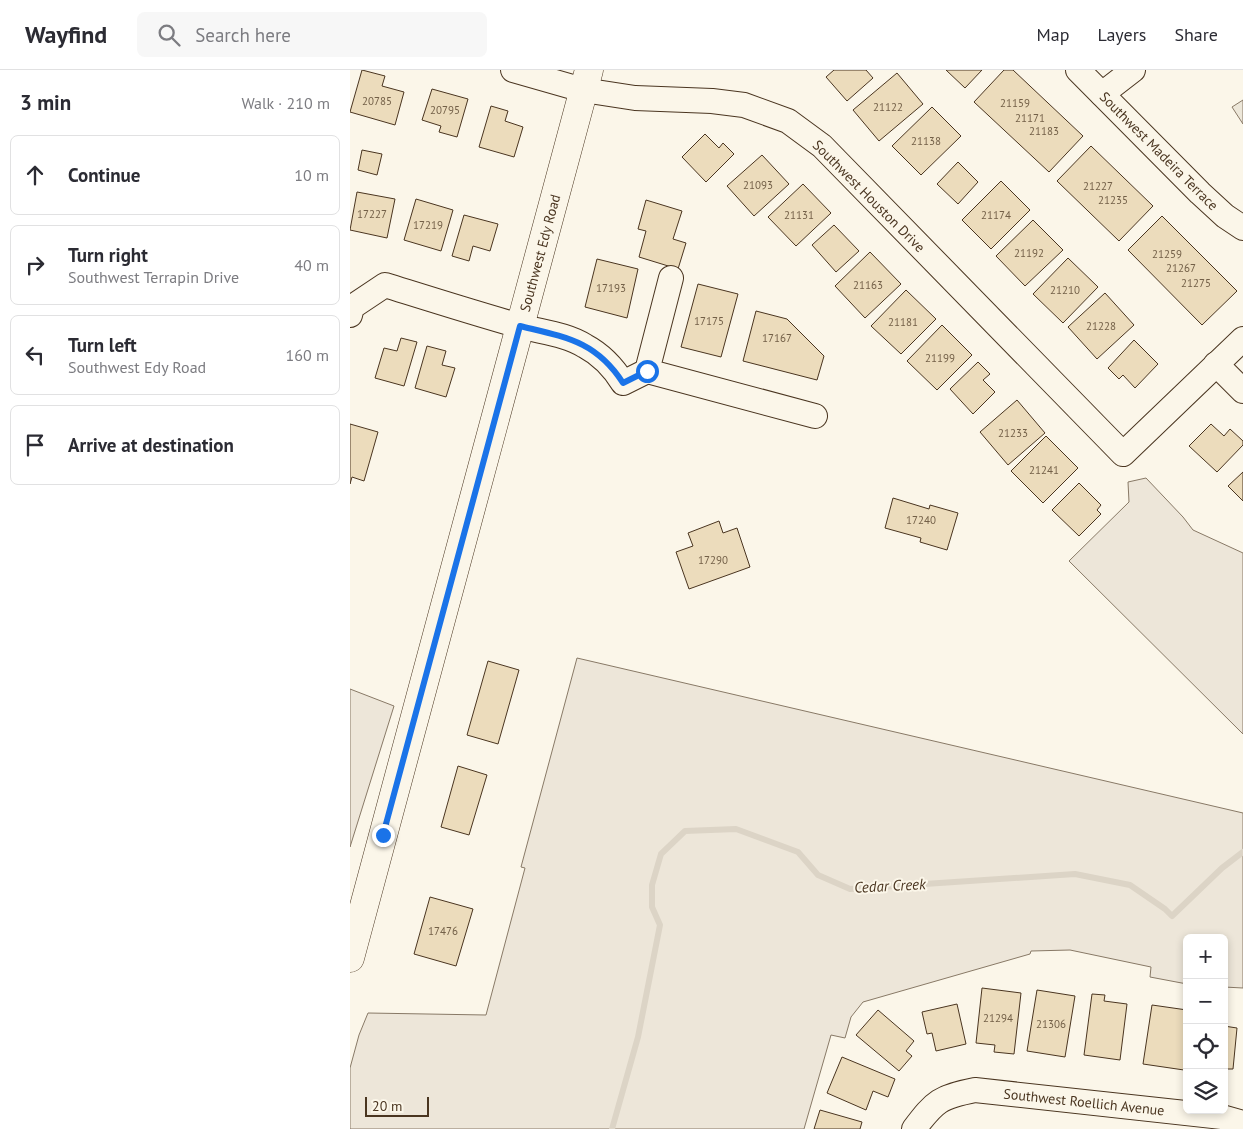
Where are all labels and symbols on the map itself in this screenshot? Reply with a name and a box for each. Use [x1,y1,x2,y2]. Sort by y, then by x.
street label: Southwest Madeira Terrace [1096,88,1222,214]
house number: 20785 [362,94,392,108]
house number: 21159 [1000,96,1030,110]
house number: 21122 [873,100,903,114]
house number: 20795 [430,103,460,117]
house number: 21171 [1015,111,1045,125]
house number: 21183 [1029,124,1059,138]
house number: 21138 [911,134,941,148]
street label: Southwest Houston Drive [809,136,929,256]
house number: 21093 [743,178,773,192]
house number: 21227 [1083,179,1113,193]
street label: Southwest Edy Road [516,192,564,314]
house number: 21235 [1098,193,1128,207]
house number: 17227 [357,207,387,221]
house number: 21131 [784,208,814,222]
house number: 21174 [981,208,1011,222]
house number: 17219 [413,218,443,232]
house number: 21192 [1014,246,1044,260]
house number: 21259 [1152,247,1182,261]
house number: 21267 [1166,261,1196,275]
house number: 21275 [1181,276,1211,290]
house number: 21163 [853,278,883,292]
house number: 17193 [596,281,626,295]
house number: 21210 [1050,283,1080,297]
house number: 17175 [694,314,724,328]
house number: 21181 [888,315,918,329]
house number: 21228 [1086,319,1116,333]
house number: 17167 [762,331,792,345]
house number: 21199 [925,351,955,365]
route start [636,360,659,383]
house number: 21233 [998,426,1028,440]
house number: 21241 [1029,463,1059,477]
house number: 17240 [906,513,936,527]
house number: 17290 [698,553,728,567]
route end [372,824,395,847]
water label: Cedar Creek [854,874,927,897]
house number: 17476 [428,924,458,938]
house number: 21294 [983,1011,1013,1025]
house number: 21306 [1036,1017,1066,1031]
street label: Southwest Roellich Avenue [1003,1085,1165,1119]
scale bar [365,1094,429,1117]

